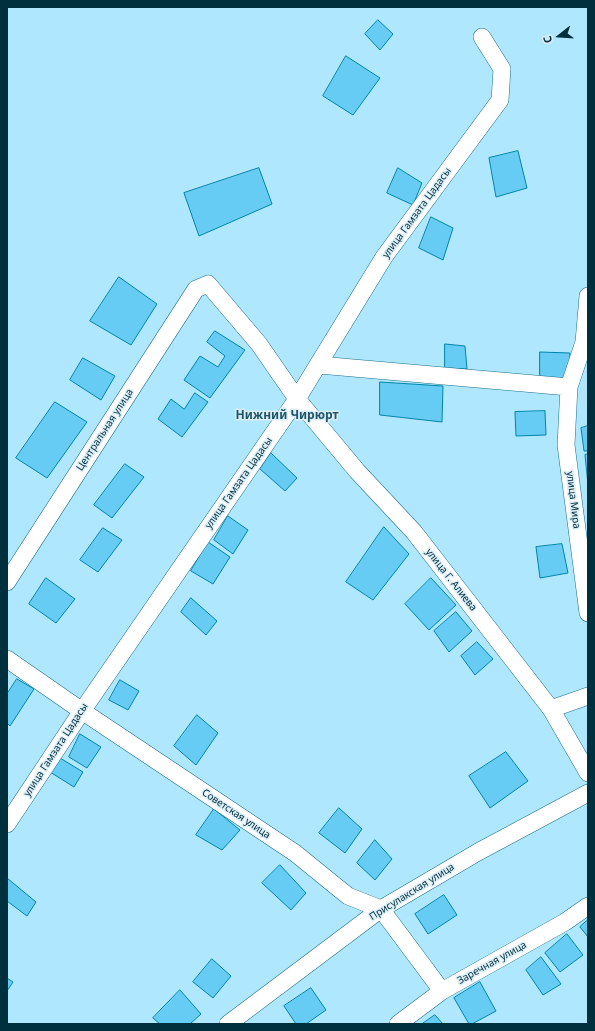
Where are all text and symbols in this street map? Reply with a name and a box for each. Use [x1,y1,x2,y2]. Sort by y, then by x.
north arrow [539,16,579,56]
text: С [539,34,555,45]
street label: улица Гамзата Цадасы [380,165,454,261]
street label: Центральная улица [74,387,136,473]
district label: Нижний Чирюрт [236,409,338,423]
street label: улица Гамзата Цадасы [203,435,275,531]
street label: улица Мира [564,471,582,529]
street label: улица Г. Алиева [423,546,479,614]
street label: улица Гамзата Цадасы [21,701,91,799]
street label: Советская улица [199,787,273,841]
street label: Присулакская улица [367,861,457,923]
street label: Заречная улица [455,939,529,987]

